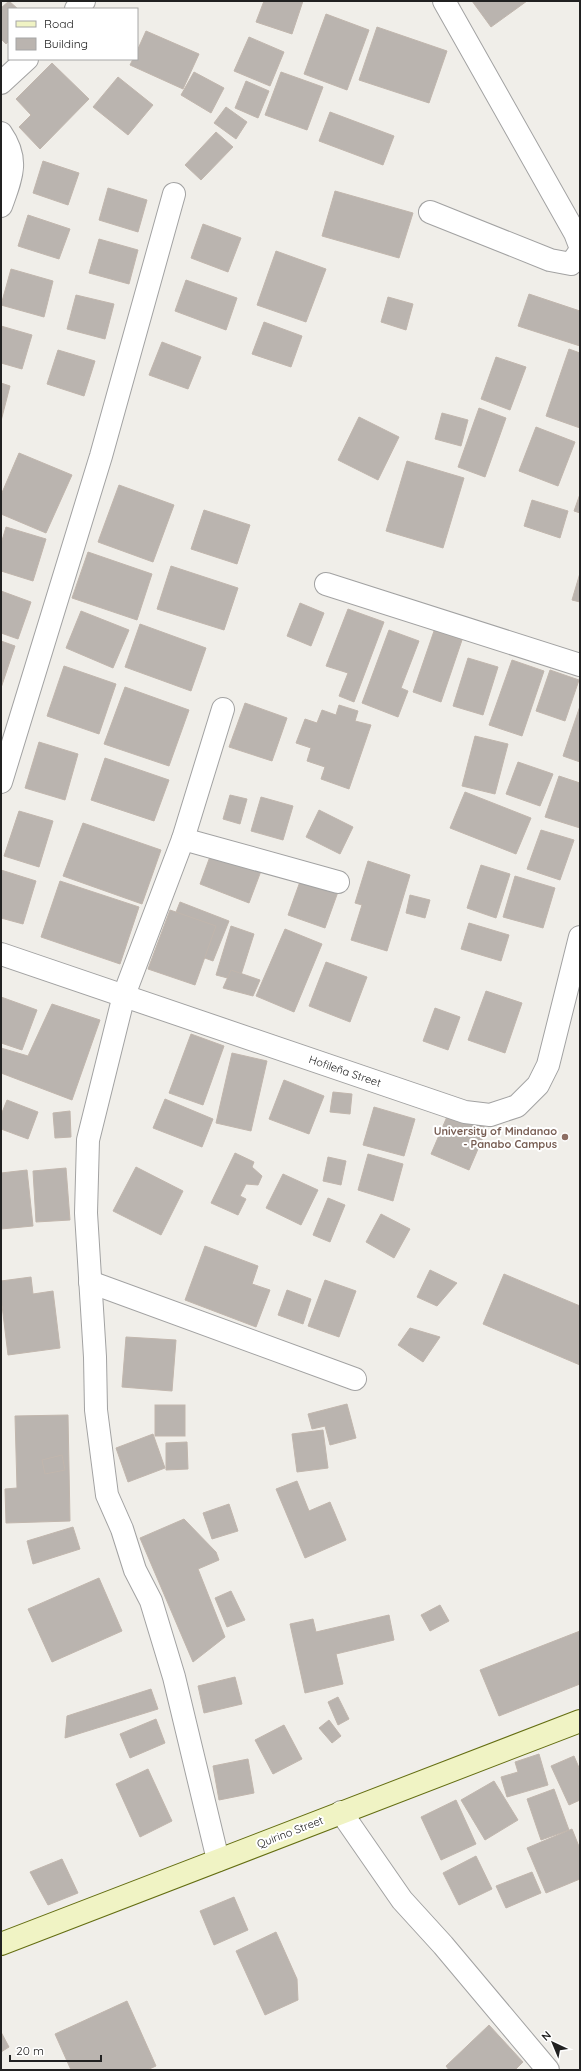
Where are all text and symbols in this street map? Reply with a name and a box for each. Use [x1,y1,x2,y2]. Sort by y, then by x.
legend [8,8,138,60]
text: Road [44,16,74,31]
text: Building [44,36,88,51]
street label: Hofileña Street [307,1052,383,1090]
place label: University of Mindanao - Panabo Campus [434,1124,557,1151]
marker: University of Mindanao - Panabo Campus [560,1132,570,1142]
street label: Quirino Street [255,1813,325,1851]
north arrow [533,2023,573,2063]
text: N [538,2028,554,2044]
scale bar [10,2037,101,2063]
text: 20 m [16,2043,44,2058]

